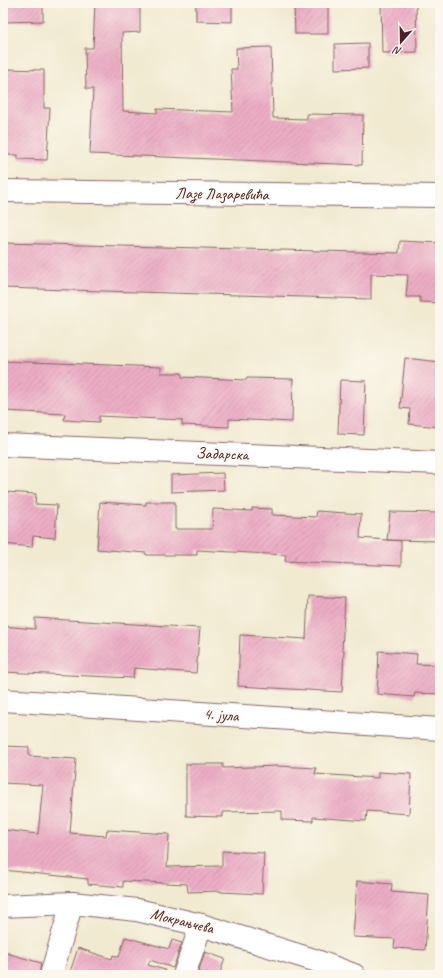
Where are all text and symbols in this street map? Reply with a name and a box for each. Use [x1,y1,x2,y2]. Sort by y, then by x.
north arrow [381,22,421,62]
text: N [390,43,403,59]
street label: Лазе Лазаревића [175,183,270,205]
street label: Задарска [196,443,250,465]
street label: 4. јула [203,704,241,726]
street label: Мокрањчева [149,904,217,939]

